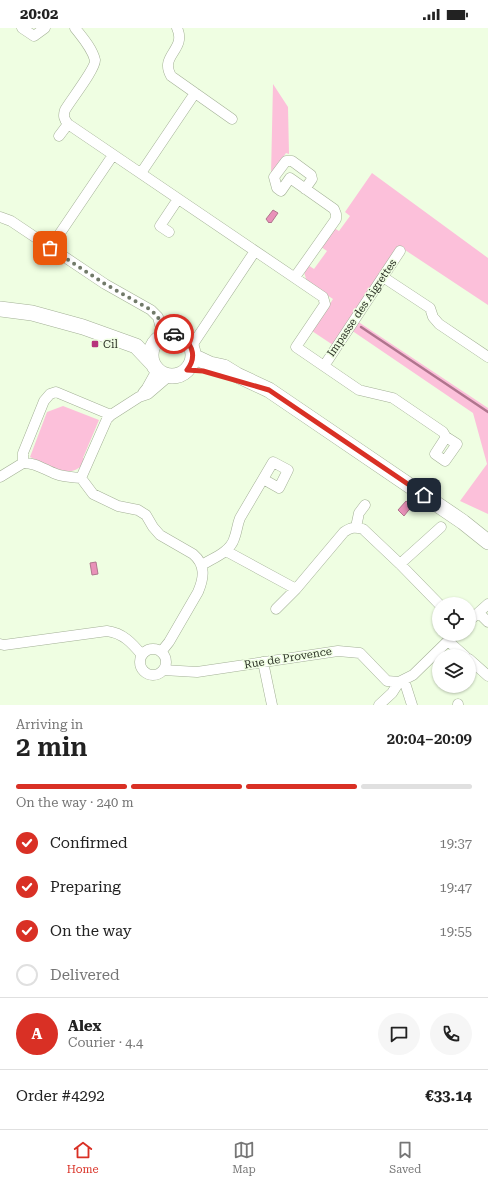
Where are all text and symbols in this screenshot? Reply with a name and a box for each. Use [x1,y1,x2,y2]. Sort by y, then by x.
text: 20:02 [20,5,58,23]
pin [33,231,67,265]
icon: bag [39,237,61,259]
street label: Impasse des Aigrettes [325,257,399,359]
courier [154,314,194,354]
icon: car [163,323,185,345]
place label: Cil [103,338,119,351]
marker: Cil [90,339,100,349]
pin [407,478,441,512]
icon: home [413,484,435,506]
map controls [432,597,476,693]
button: locate [432,597,476,641]
street label: Rue de Provence [243,645,333,671]
button: layers [432,649,476,693]
text: Arriving in [16,717,83,732]
text: 20:04–20:09 [387,730,472,748]
text: 2 min [16,732,88,762]
text: On the way · 240 m [16,795,133,810]
icon: check [16,832,38,854]
text: Confirmed [50,834,128,852]
text: 19:37 [440,836,472,851]
icon: check [16,876,38,898]
text: Preparing [50,878,121,896]
text: 19:47 [440,880,472,895]
icon: check [16,920,38,942]
text: On the way [50,922,132,940]
text: 19:55 [440,924,472,939]
text: Delivered [50,966,120,984]
button: chat [378,1013,420,1055]
button: phone [430,1013,472,1055]
text: Alex [68,1017,101,1035]
text: A [32,1025,42,1043]
text: Courier · 4.4 [68,1035,143,1050]
text: Order #4292 [16,1087,105,1105]
text: €33.14 [425,1087,472,1105]
tab: Home [67,1139,99,1176]
tab: Map [232,1139,256,1176]
tab: Saved [389,1139,421,1176]

